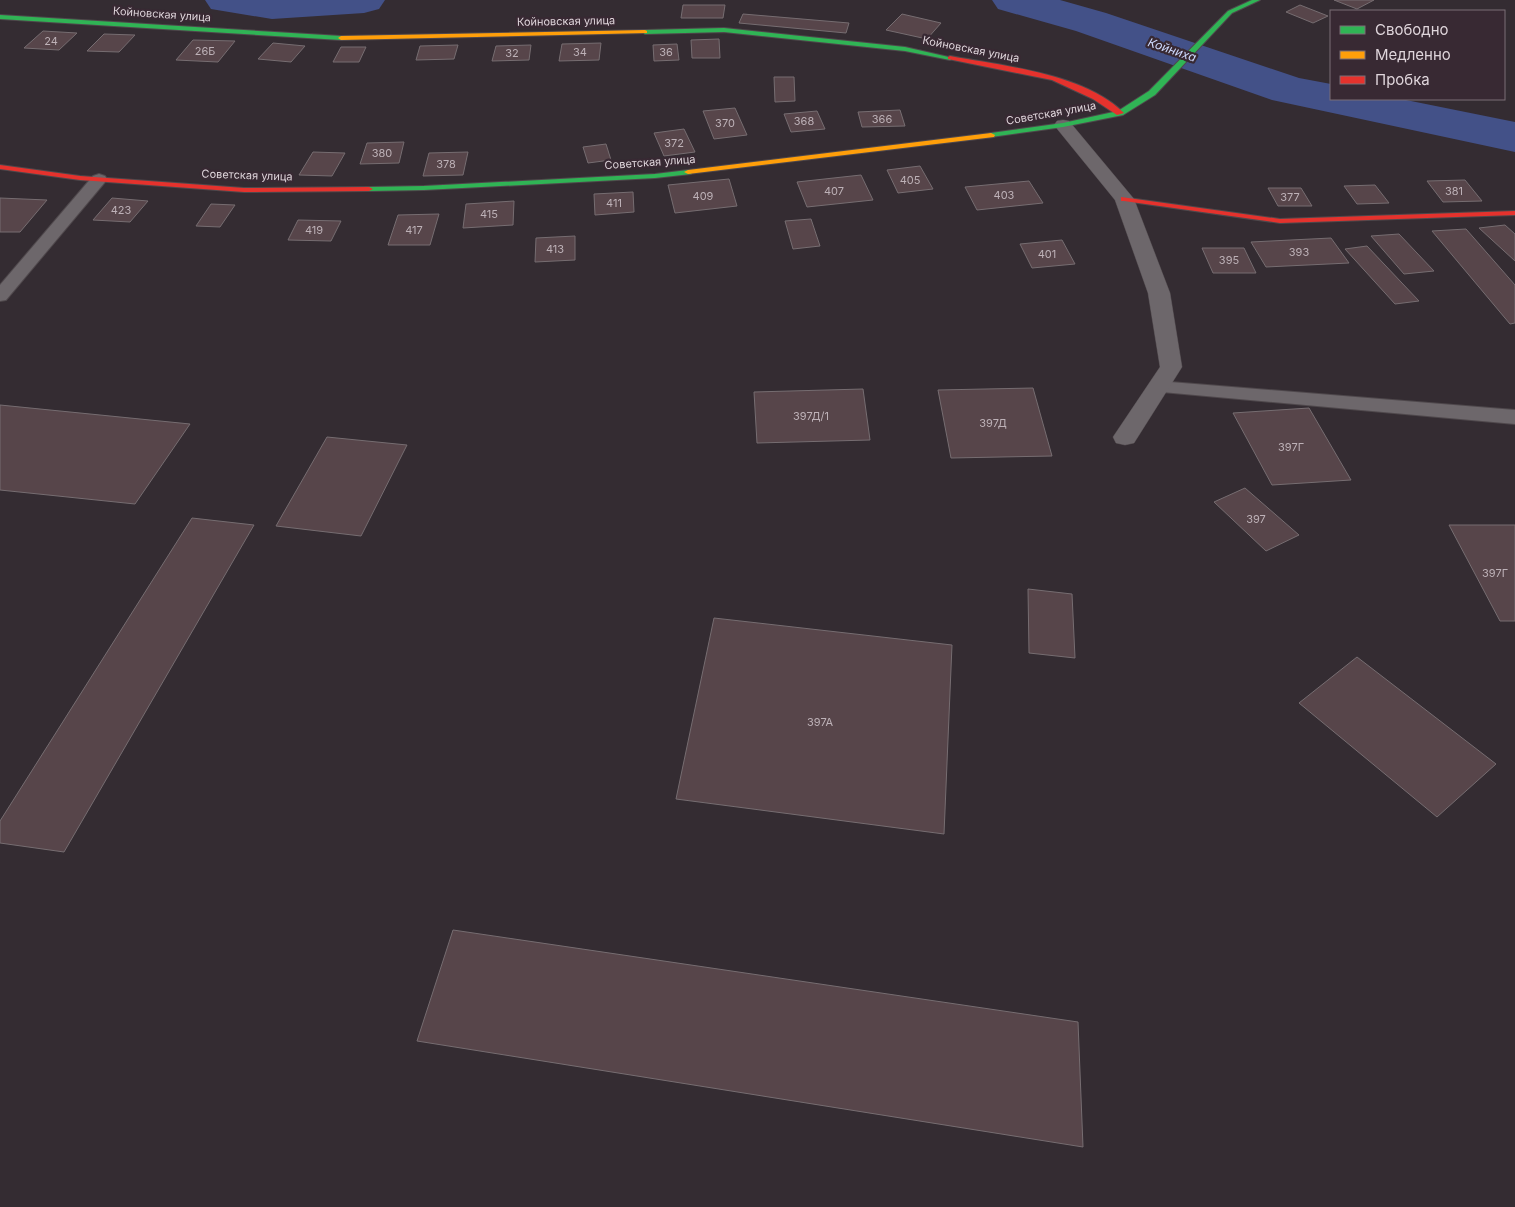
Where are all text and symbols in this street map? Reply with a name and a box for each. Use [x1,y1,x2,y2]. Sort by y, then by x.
street label: Койновская улица [113,4,211,24]
legend [1330,10,1505,100]
street label: Койновская улица [517,13,615,29]
text: Свободно [1375,20,1449,39]
street label: Койновская улица [921,33,1021,65]
house number: 24 [44,34,58,48]
water label: Койниха [1146,34,1198,65]
house number: 26Б [195,44,215,58]
house number: 34 [573,45,587,59]
house number: 36 [659,45,673,59]
text: Медленно [1375,45,1451,64]
house number: 32 [505,46,519,60]
text: Пробка [1375,70,1430,89]
street label: Советская улица [1005,98,1097,128]
house number: 366 [872,112,892,126]
house number: 368 [794,114,814,128]
house number: 370 [715,116,735,130]
house number: 372 [664,136,684,150]
house number: 380 [372,146,392,160]
street label: Советская улица [604,152,696,172]
house number: 378 [436,157,456,171]
street label: Советская улица [201,166,293,184]
house number: 405 [900,173,921,187]
house number: 407 [824,184,844,198]
house number: 381 [1445,184,1463,198]
house number: 403 [994,188,1015,202]
house number: 409 [693,189,714,203]
house number: 377 [1280,190,1300,204]
house number: 411 [606,196,622,210]
house number: 423 [111,203,132,217]
house number: 415 [480,207,498,221]
house number: 419 [305,223,323,237]
house number: 417 [405,223,423,237]
house number: 413 [546,242,564,256]
house number: 393 [1289,245,1309,259]
house number: 401 [1038,247,1056,261]
house number: 395 [1219,253,1239,267]
house number: 397Д/1 [793,409,829,423]
house number: 397Д [979,416,1007,430]
house number: 397Г [1278,440,1304,454]
house number: 397 [1246,512,1266,526]
house number: 397Г [1482,566,1508,580]
house number: 397А [807,715,833,729]

